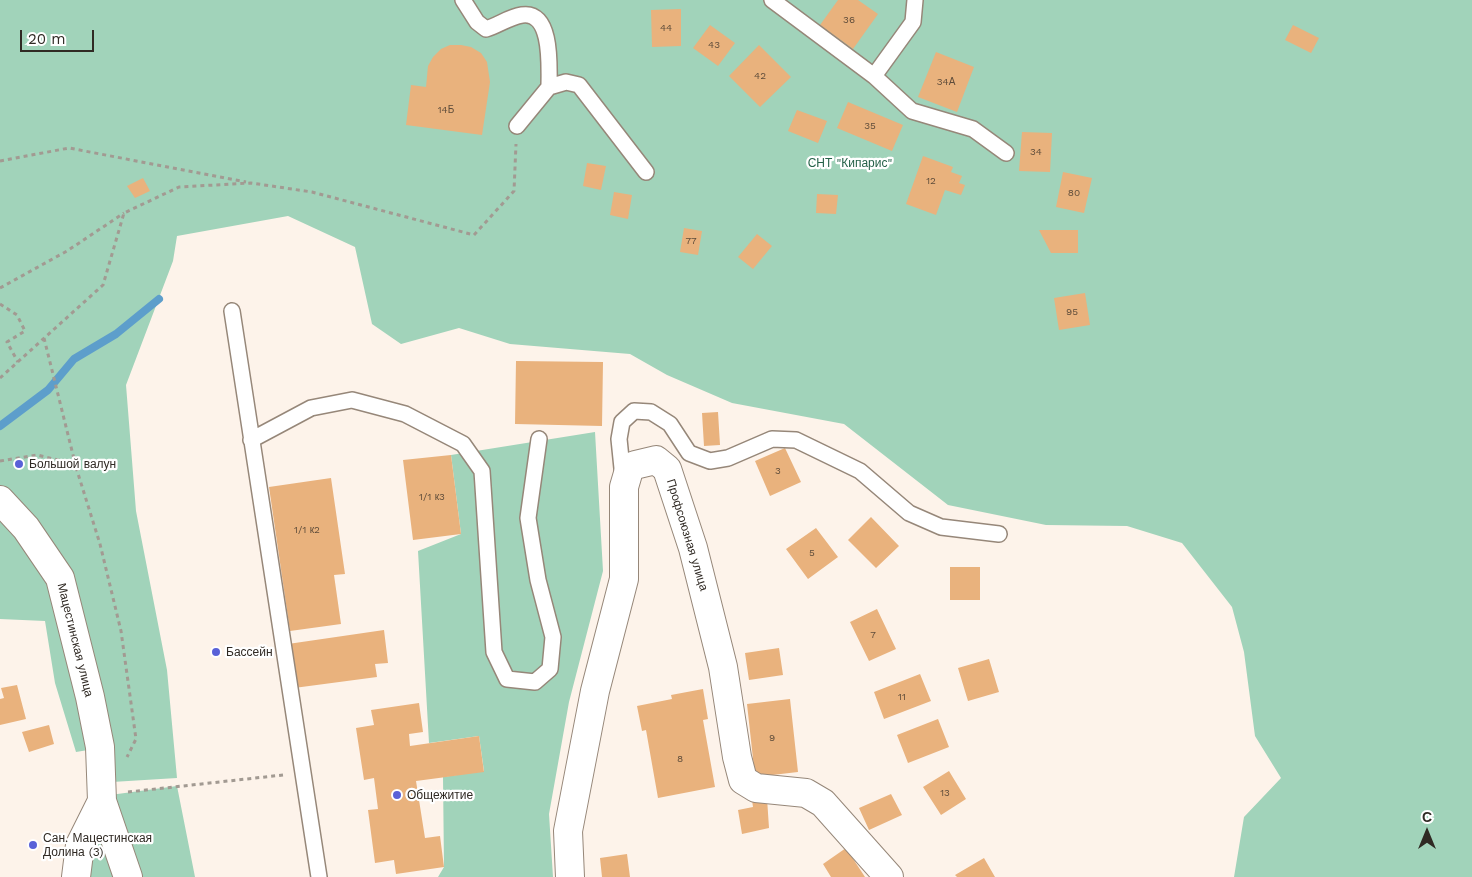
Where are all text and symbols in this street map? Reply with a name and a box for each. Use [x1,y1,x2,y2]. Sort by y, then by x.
house number: 36 [843,14,855,26]
scale bar [22,20,96,52]
house number: 44 [660,22,672,34]
text: 20 m [28,30,66,48]
house number: 43 [708,39,720,51]
house number: 42 [754,70,766,82]
house number: 34А [937,76,955,88]
house number: 14Б [438,104,454,116]
house number: 35 [864,120,876,132]
house number: 34 [1030,146,1042,158]
park label: СНТ "Кипарис" [808,156,892,170]
house number: 12 [926,175,936,187]
house number: 80 [1068,187,1080,199]
house number: 77 [685,235,697,247]
house number: 95 [1066,306,1078,318]
place label: Большой валун [29,457,116,471]
marker: Большой валун [13,458,25,470]
house number: 3 [775,465,781,477]
street label: Профсоюзная улица [663,477,711,593]
house number: 1/1 к3 [419,491,445,503]
house number: 1/1 к2 [294,524,320,536]
house number: 5 [809,547,815,559]
street label: Мацестинская улица [54,582,96,698]
house number: 7 [870,629,876,641]
place label: Бассейн [226,645,273,659]
marker: Бассейн [210,646,222,658]
house number: 11 [898,691,906,703]
house number: 9 [769,732,775,744]
house number: 8 [677,753,683,765]
house number: 13 [940,787,950,799]
place label: Общежитие [407,788,473,802]
marker: Общежитие [391,789,403,801]
north arrow [1402,807,1452,857]
text: С [1422,809,1432,825]
place label: Сан. Мацестинская Долина (3) [43,831,152,859]
marker: Сан. Мацестинская Долина (3) [27,839,39,851]

